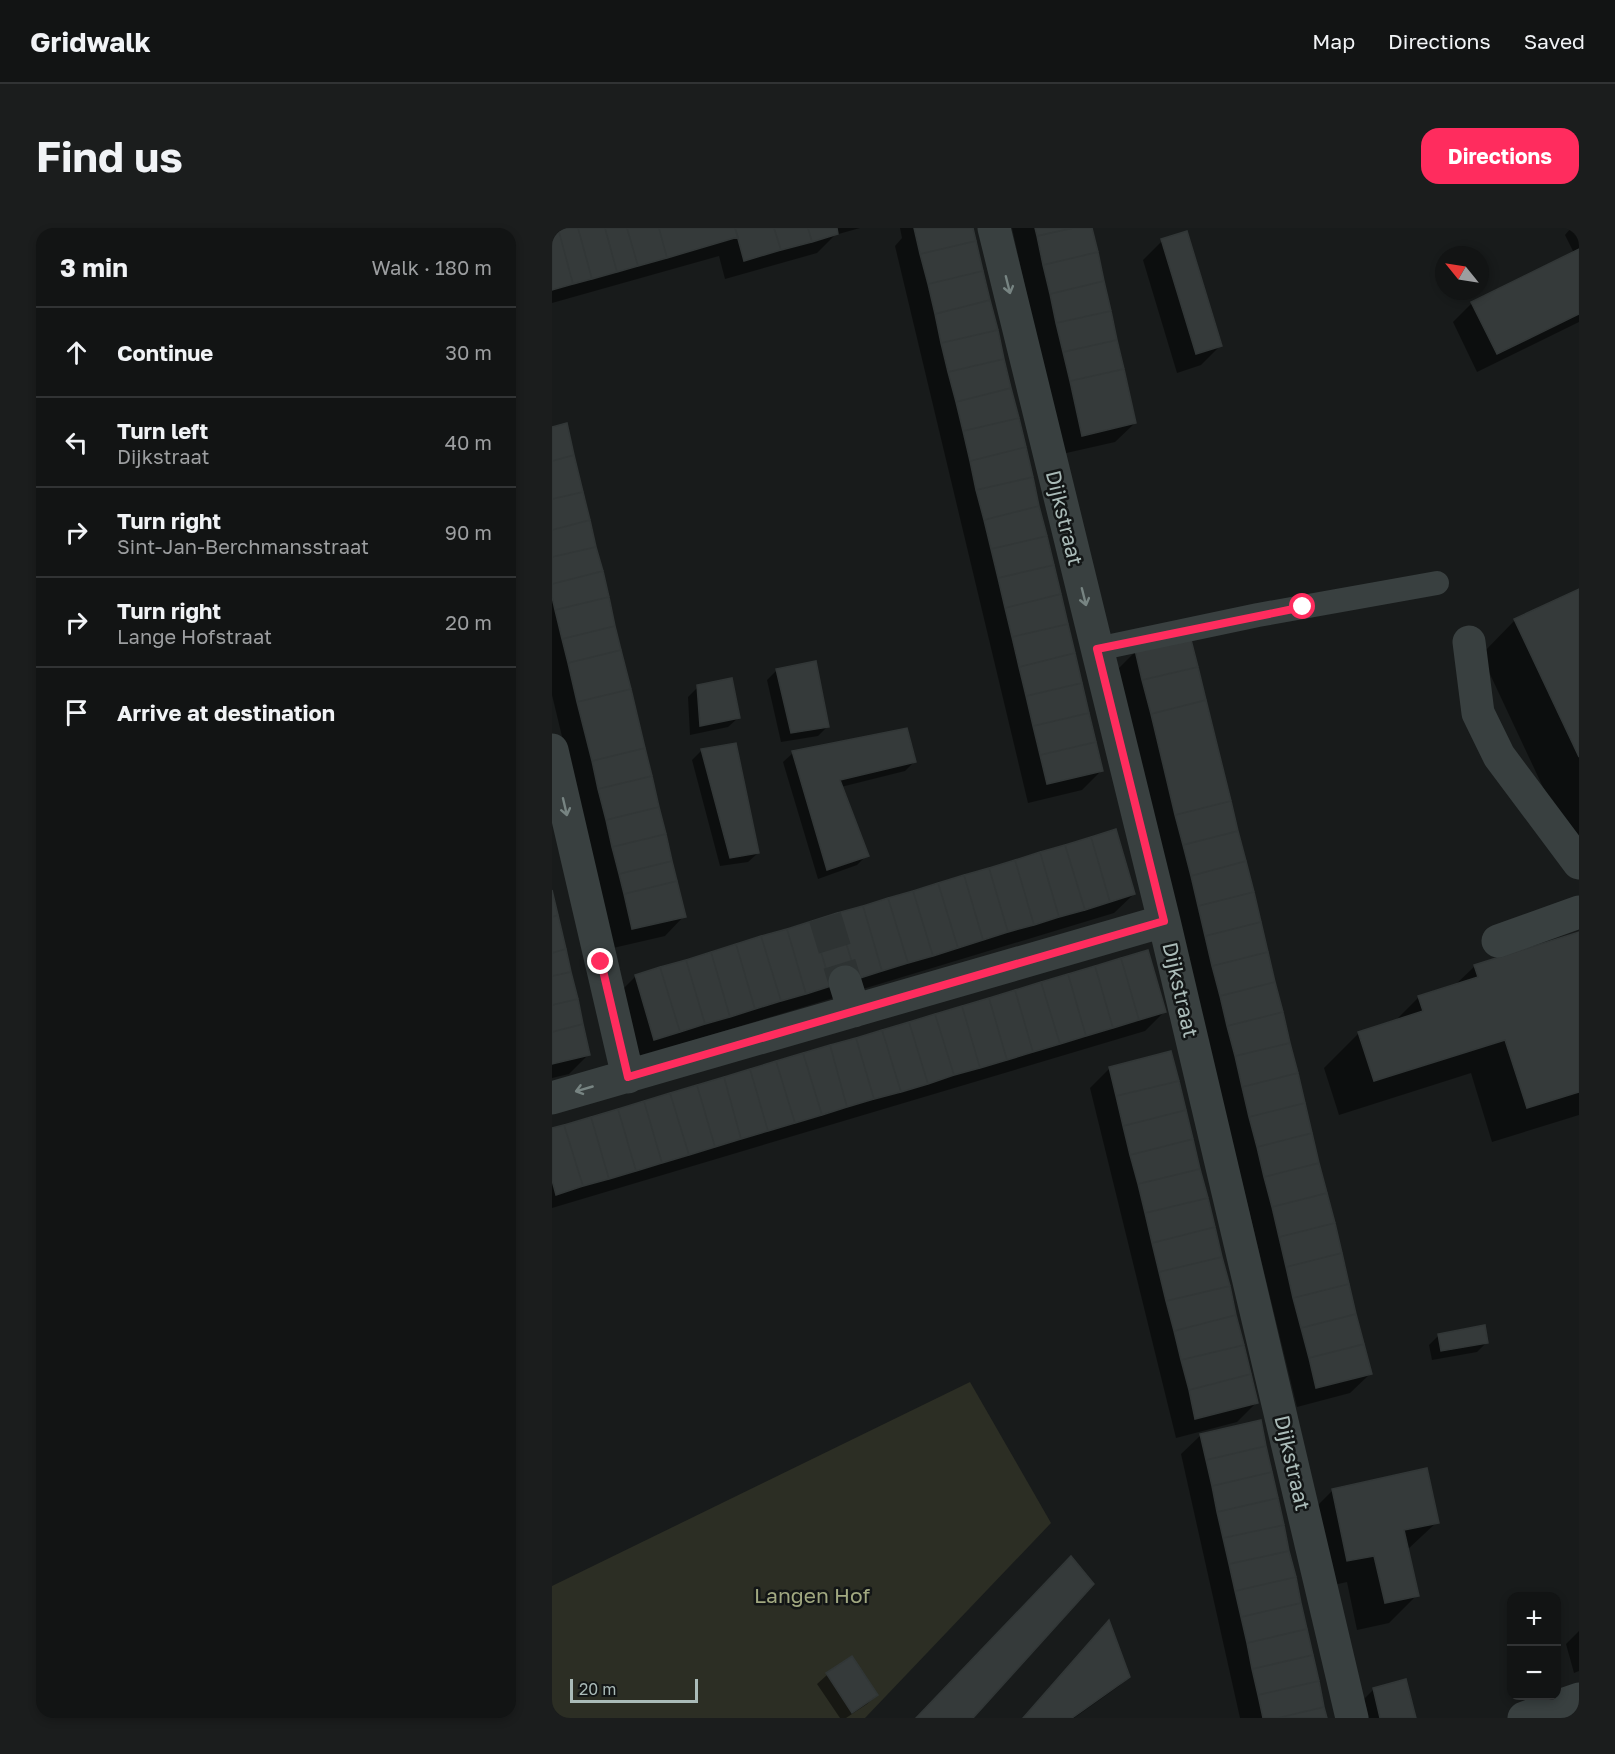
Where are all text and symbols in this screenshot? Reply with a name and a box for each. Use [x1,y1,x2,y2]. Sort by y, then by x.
text: Gridwalk [30,25,151,58]
text: Map [1312,28,1355,54]
text: Directions [1388,28,1491,54]
text: Saved [1524,28,1585,54]
button: Directions [1421,128,1579,184]
text: Find us [36,131,183,181]
north arrow [1435,246,1489,300]
text: 3 min [60,252,128,283]
text: Walk · 180 m [372,255,492,279]
one-way arrow [1002,275,1014,294]
icon: ahead [60,336,93,369]
text: Continue [117,339,213,366]
text: 30 m [445,340,492,364]
text: Turn left [117,417,208,444]
icon: left [60,426,93,459]
text: 40 m [445,430,492,454]
text: Dijkstraat [117,444,210,468]
street label: Dijkstraat [1041,467,1089,568]
text: Turn right [117,507,221,534]
icon: right [60,516,93,549]
text: 90 m [445,520,492,544]
text: Sint-Jan-Berchmansstraat [117,534,369,558]
one-way arrow [1079,587,1090,606]
route start [1289,593,1315,619]
text: Turn right [117,597,221,624]
icon: right [60,606,93,639]
text: 20 m [445,610,492,634]
text: Lange Hofstraat [117,624,272,648]
icon: arrive [60,696,93,729]
text: Arrive at destination [117,699,335,726]
one-way arrow [560,797,572,816]
street label: Dijkstraat [1157,939,1205,1040]
route end [587,948,613,974]
one-way arrow [575,1084,594,1095]
street label: Dijkstraat [1269,1412,1317,1513]
park label: Langen Hof [754,1582,870,1608]
map controls [1507,1592,1561,1700]
button: + [1507,1592,1561,1646]
button: − [1507,1646,1561,1700]
scale bar [570,1676,698,1704]
text: 20 m [579,1679,616,1699]

